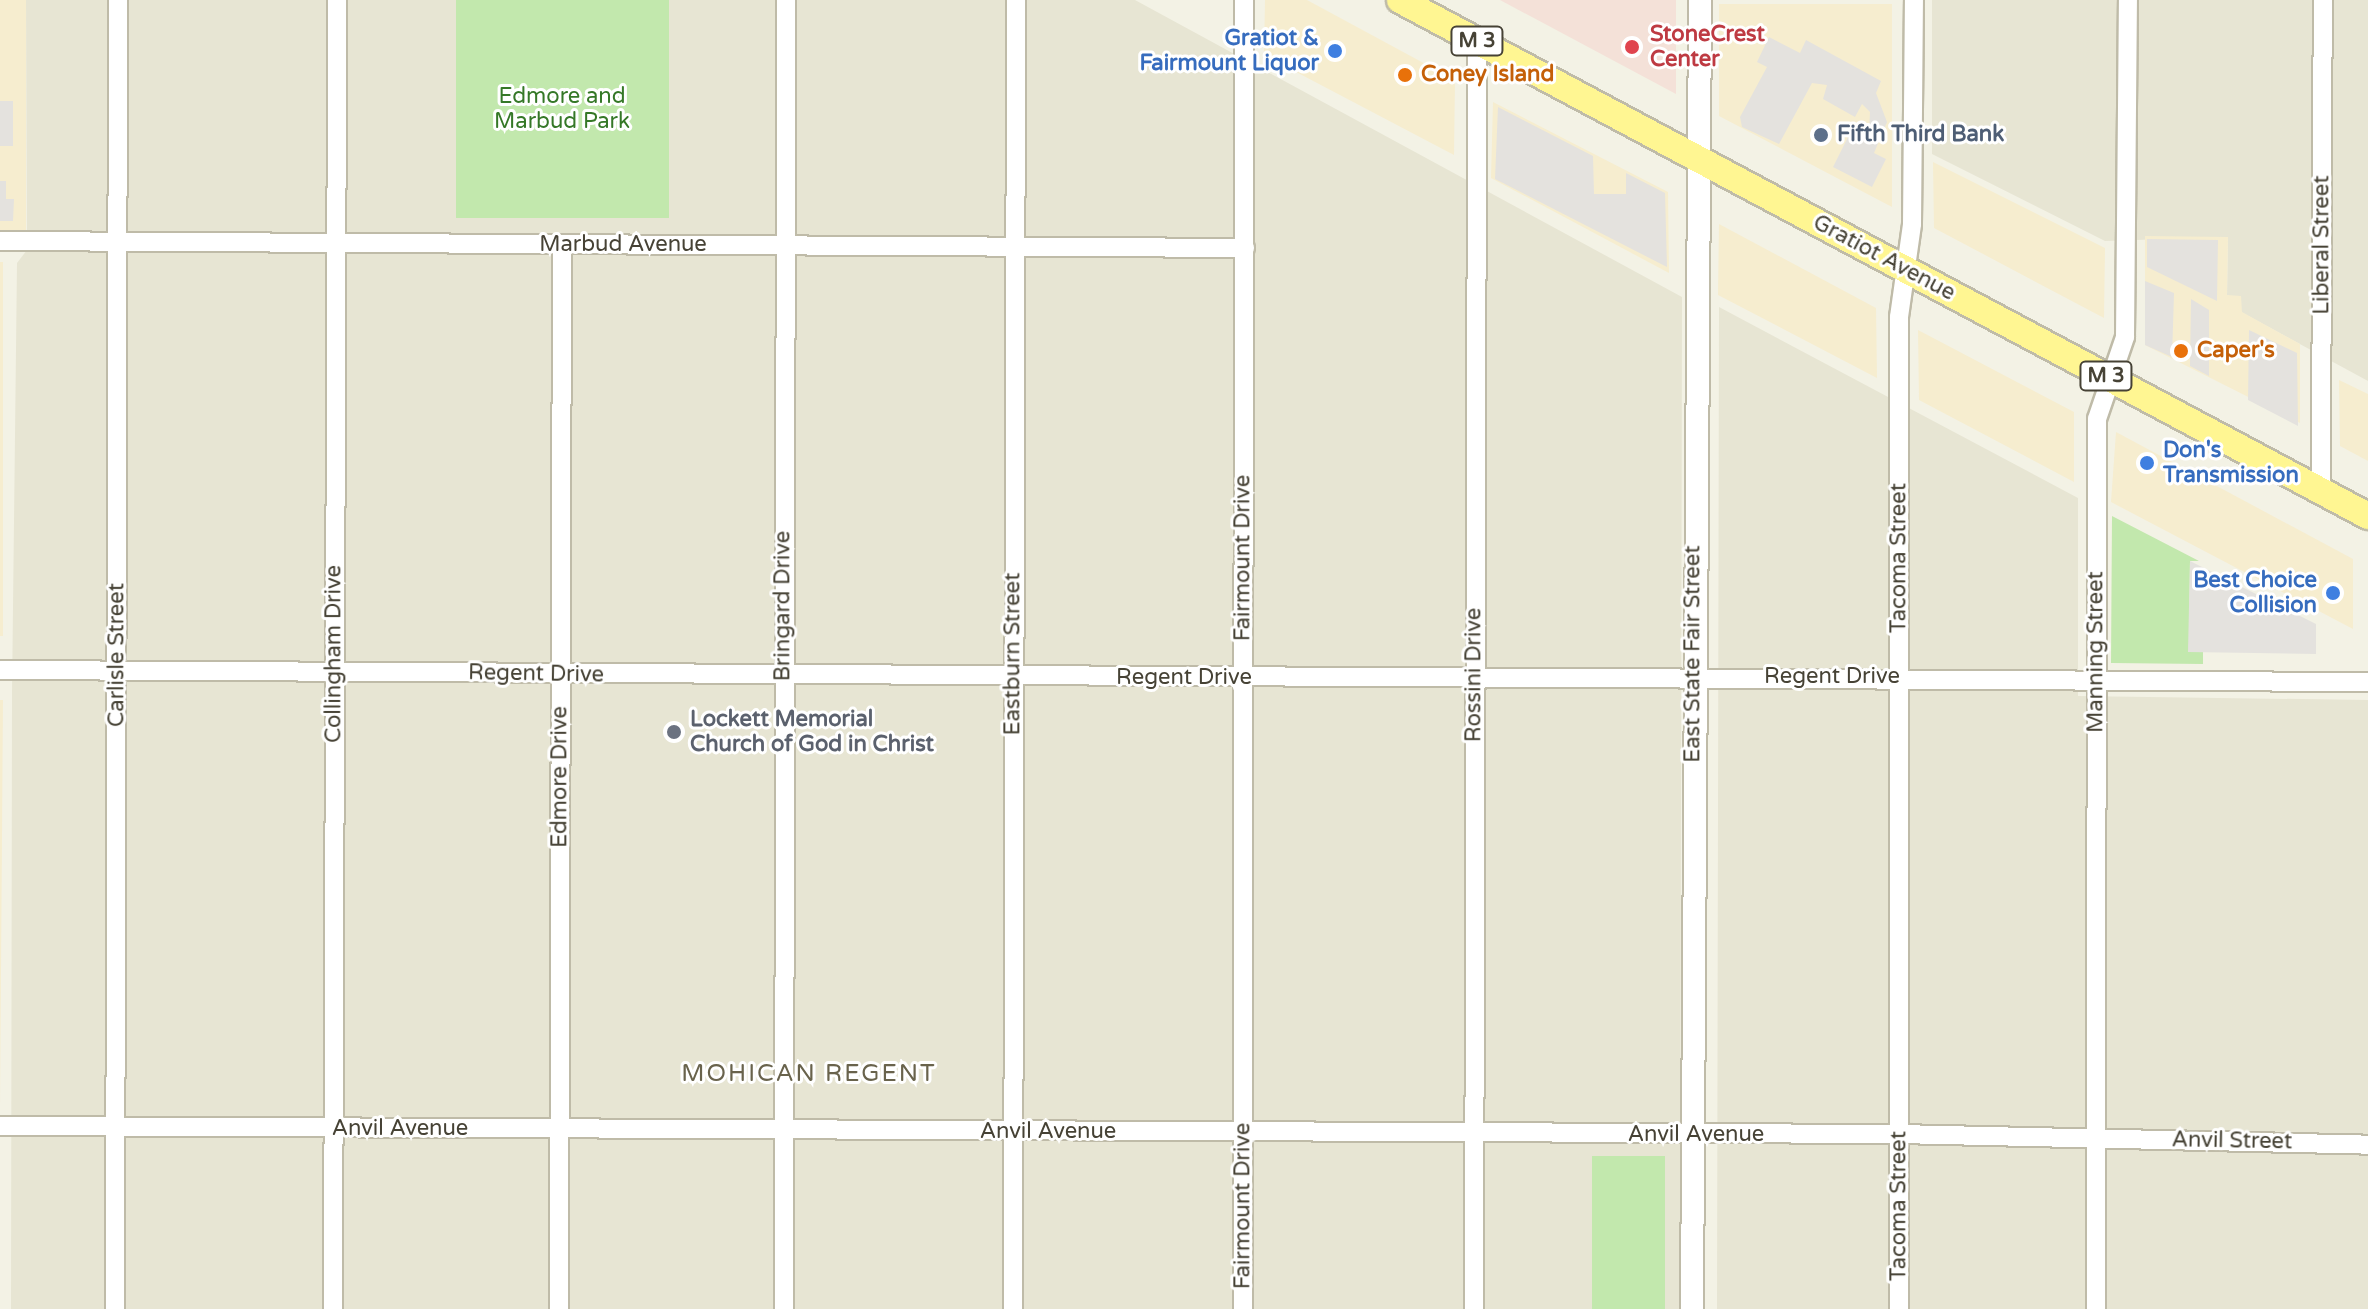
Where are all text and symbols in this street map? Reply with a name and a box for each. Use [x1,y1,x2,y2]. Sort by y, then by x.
place label: StoneCrest Center [1650,21,1765,72]
place label: Gratiot & Fairmount Liquor [1140,25,1319,76]
road number: M 3 [1449,25,1505,57]
marker: StoneCrest Center [1621,36,1643,58]
marker: Gratiot & Fairmount Liquor [1326,42,1344,60]
place label: Coney Island [1421,62,1554,88]
marker: Coney Island [1396,66,1414,84]
park label: Edmore and Marbud Park [494,83,630,134]
place label: Fifth Third Bank [1837,122,2004,148]
marker: Fifth Third Bank [1812,126,1830,144]
street label: Liberal Street [2309,175,2335,315]
street label: Gratiot Avenue [1808,209,1960,307]
street label: Marbud Avenue [539,232,707,258]
place label: Caper's [2197,338,2275,364]
marker: Caper's [2172,342,2190,360]
road number: M 3 [2078,360,2134,392]
place label: Don's Transmission [2163,437,2299,488]
marker: Don's Transmission [2138,454,2156,472]
street label: Fairmount Drive [1230,475,1256,641]
street label: Tacoma Street [1886,483,1912,633]
street label: Bringard Drive [770,531,796,681]
street label: East State Fair Street [1680,545,1706,763]
street label: Collingham Drive [321,565,347,743]
place label: Best Choice Collision [2193,567,2317,618]
street label: Manning Street [2083,571,2109,733]
street label: Eastburn Street [1000,573,1026,735]
street label: Carlisle Street [104,583,130,727]
marker: Best Choice Collision [2324,584,2342,602]
street label: Rossini Drive [1461,608,1487,742]
street label: Regent Drive [468,660,604,688]
street label: Regent Drive [1764,664,1900,690]
street label: Regent Drive [1116,665,1252,691]
street label: Edmore Drive [547,706,573,848]
place label: Lockett Memorial Church of God in Christ [690,706,934,758]
marker: Lockett Memorial Church of God in Christ [665,723,683,741]
district label: MOHICAN REGENT [681,1060,937,1088]
street label: Anvil Avenue [332,1116,468,1142]
street label: Anvil Avenue [980,1119,1116,1145]
street label: Anvil Avenue [1628,1122,1764,1148]
street label: Fairmount Drive [1230,1123,1256,1289]
street label: Anvil Street [2171,1127,2293,1155]
street label: Tacoma Street [1886,1131,1912,1281]

